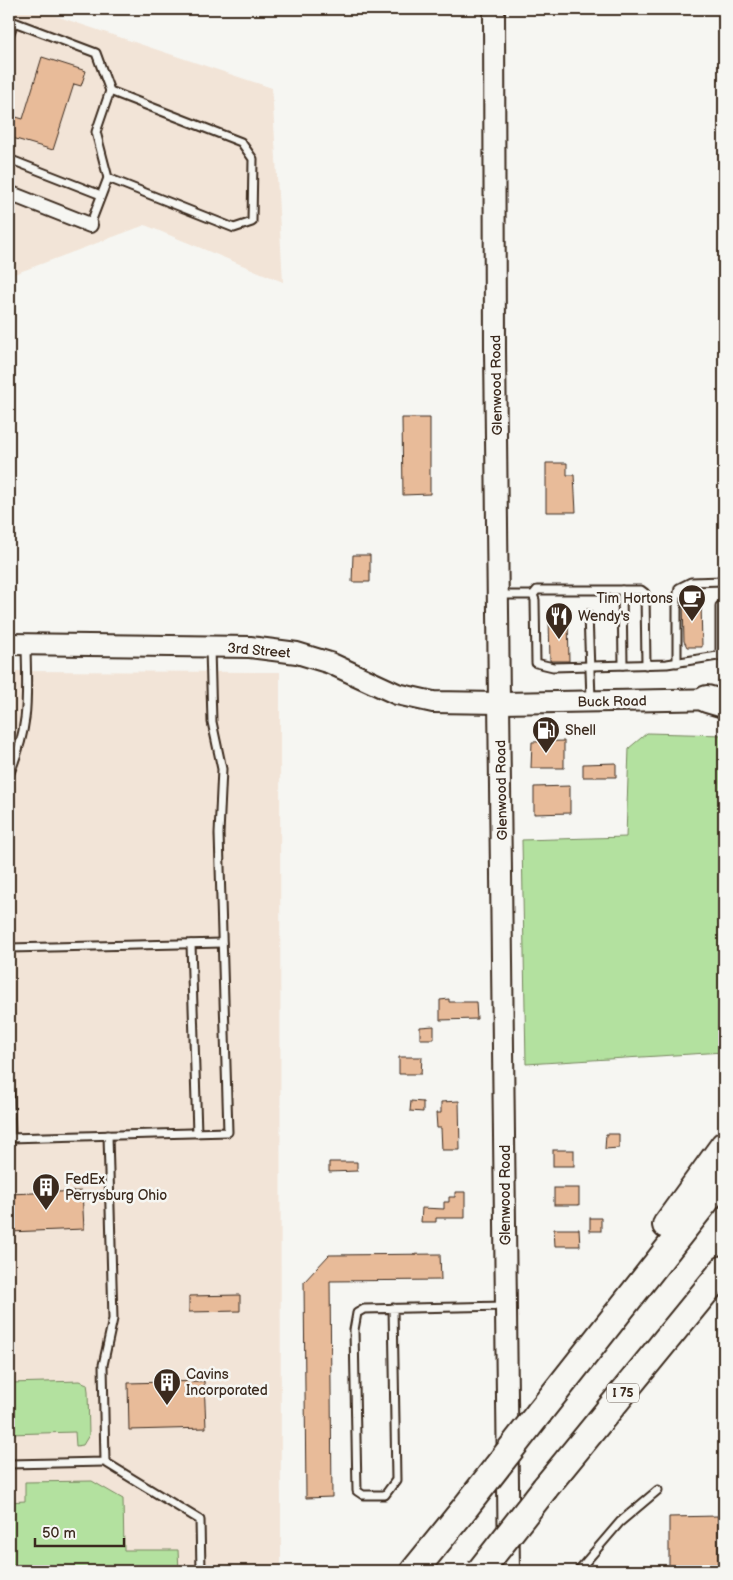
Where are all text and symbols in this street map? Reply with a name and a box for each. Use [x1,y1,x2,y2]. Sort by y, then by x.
street label: Glenwood Road [487,335,506,435]
cafe icon: Tim Hortons [677,583,707,622]
place label: Tim Hortons [596,590,673,607]
restaurant icon: Wendy's [544,601,574,640]
place label: Wendy's [578,608,630,625]
street label: 3rd Street [227,639,292,662]
street label: Buck Road [577,692,647,711]
fuel station icon: Shell [531,715,561,754]
place label: Shell [565,722,596,739]
street label: Glenwood Road [492,740,511,840]
street label: Glenwood Road [497,1145,514,1245]
place label: FedEx Perrysburg Ohio [65,1171,167,1204]
building icon: FedEx Perrysburg Ohio [31,1172,61,1211]
place label: Cavins Incorporated [186,1366,268,1399]
building icon: Cavins Incorporated [152,1367,182,1406]
road number: I 75 [607,1384,639,1402]
scale bar [35,1515,124,1547]
text: 50 m [42,1524,76,1543]

